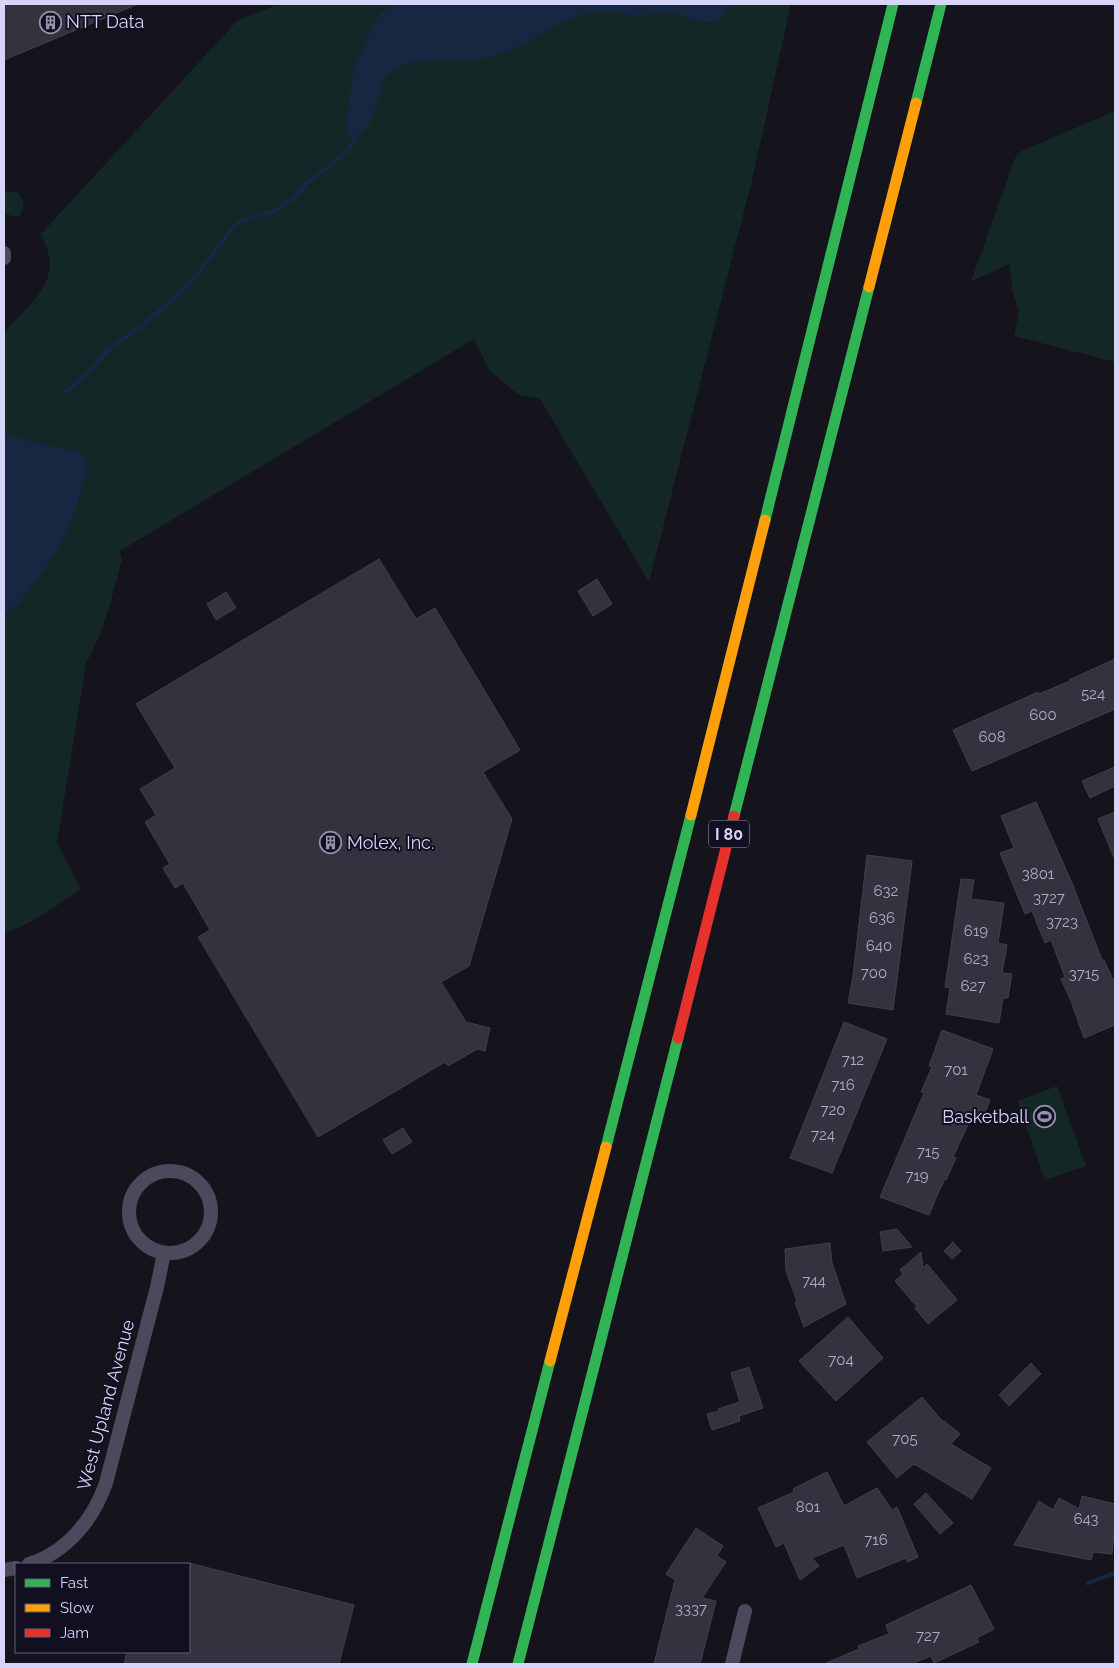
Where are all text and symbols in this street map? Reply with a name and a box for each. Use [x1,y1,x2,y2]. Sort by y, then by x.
building icon: NTT Data [38,10,62,34]
place label: NTT Data [66,11,144,32]
house number: 524 [1081,685,1105,703]
house number: 600 [1029,706,1057,724]
house number: 608 [978,728,1006,746]
road number: I 80 [709,821,749,848]
building icon: Molex, Inc. [319,831,343,855]
place label: Molex, Inc. [347,832,434,853]
house number: 3801 [1022,865,1055,883]
house number: 632 [874,882,899,900]
house number: 3727 [1033,889,1065,907]
house number: 636 [869,909,895,927]
house number: 3723 [1046,913,1078,931]
house number: 619 [964,922,988,940]
house number: 640 [866,937,892,955]
house number: 623 [964,950,988,968]
house number: 700 [861,964,887,982]
house number: 3715 [1069,965,1099,983]
house number: 627 [961,977,985,995]
house number: 712 [842,1051,864,1069]
house number: 701 [944,1061,968,1079]
house number: 716 [831,1076,855,1094]
house number: 720 [820,1101,846,1119]
sports icon: Basketball [1033,1105,1057,1129]
place label: Basketball [942,1106,1029,1127]
house number: 724 [811,1126,835,1144]
house number: 715 [917,1143,939,1161]
house number: 719 [905,1167,929,1185]
house number: 744 [802,1272,826,1290]
street label: West Upland Avenue [73,1317,139,1492]
house number: 704 [828,1351,854,1369]
house number: 705 [892,1430,918,1448]
house number: 801 [796,1498,821,1516]
house number: 643 [1073,1510,1099,1528]
house number: 716 [864,1531,888,1549]
legend [15,1563,190,1653]
text: Fast [60,1574,88,1592]
text: Slow [60,1599,94,1617]
house number: 3337 [675,1600,707,1618]
text: Jam [60,1624,89,1642]
house number: 727 [916,1627,940,1645]

